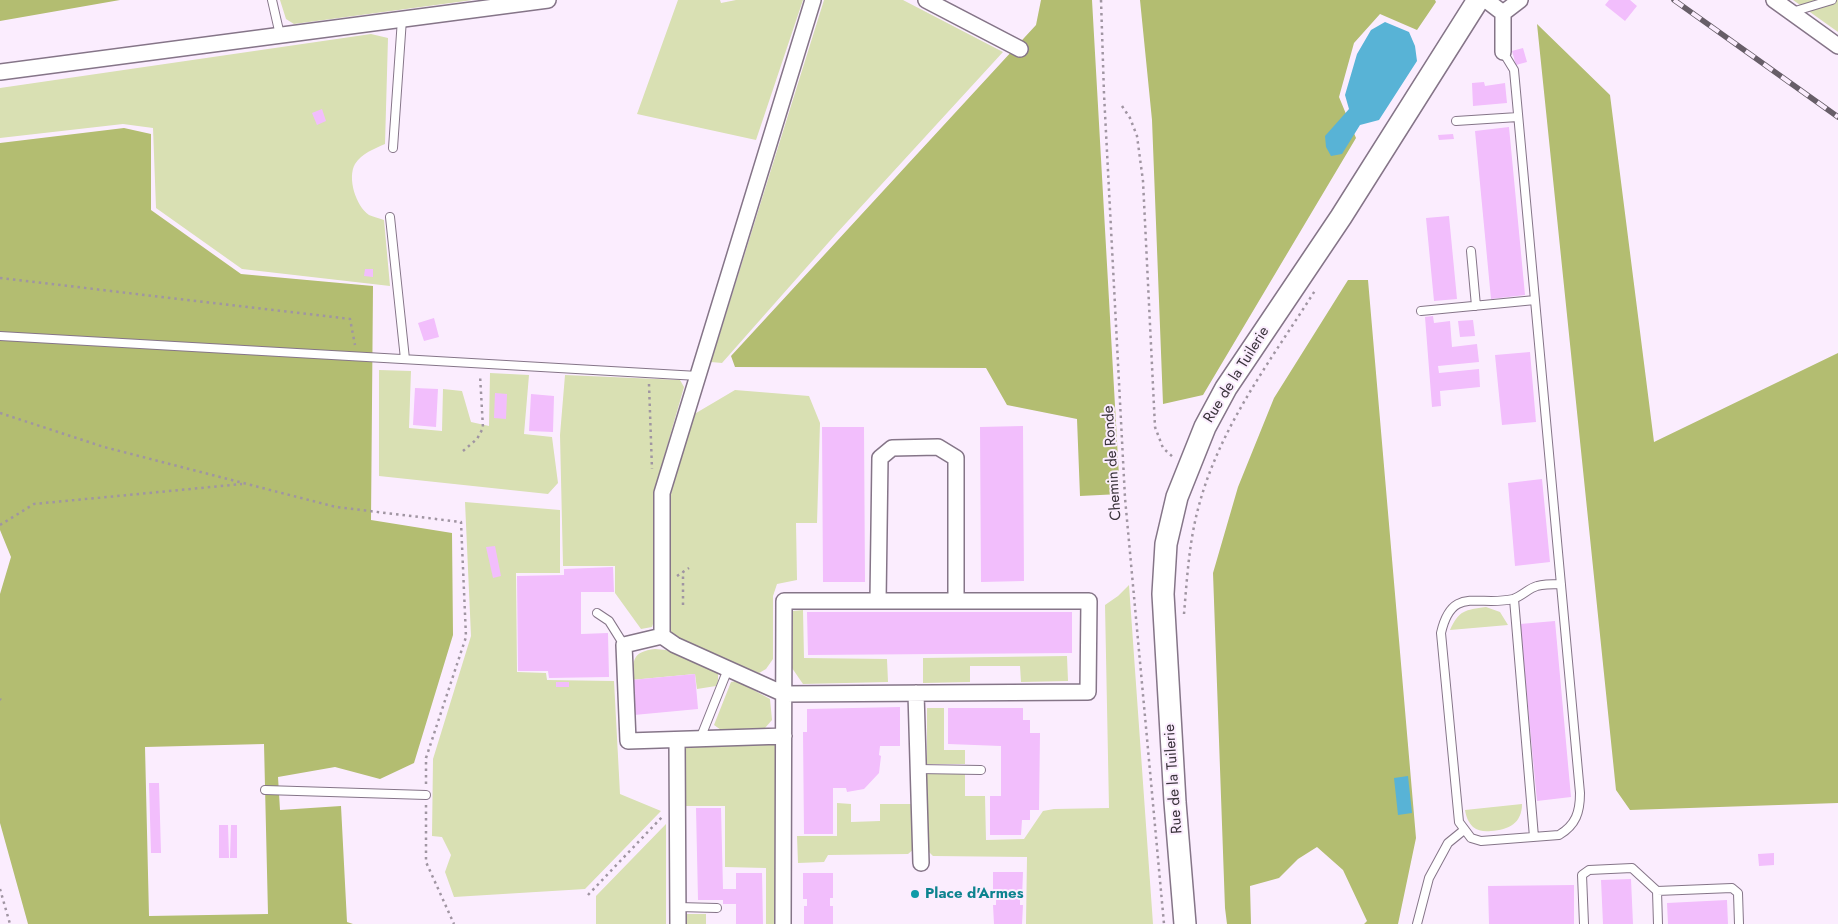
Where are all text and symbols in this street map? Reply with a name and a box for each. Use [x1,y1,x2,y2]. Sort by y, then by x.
street label: Rue de la Tuilerie [1200,324,1274,426]
street label: Chemin de Ronde [1100,405,1126,521]
street label: Rue de la Tuilerie [1161,724,1187,834]
place label: Place d'Armes [925,885,1024,903]
marker: Place d'Armes [909,888,921,900]

